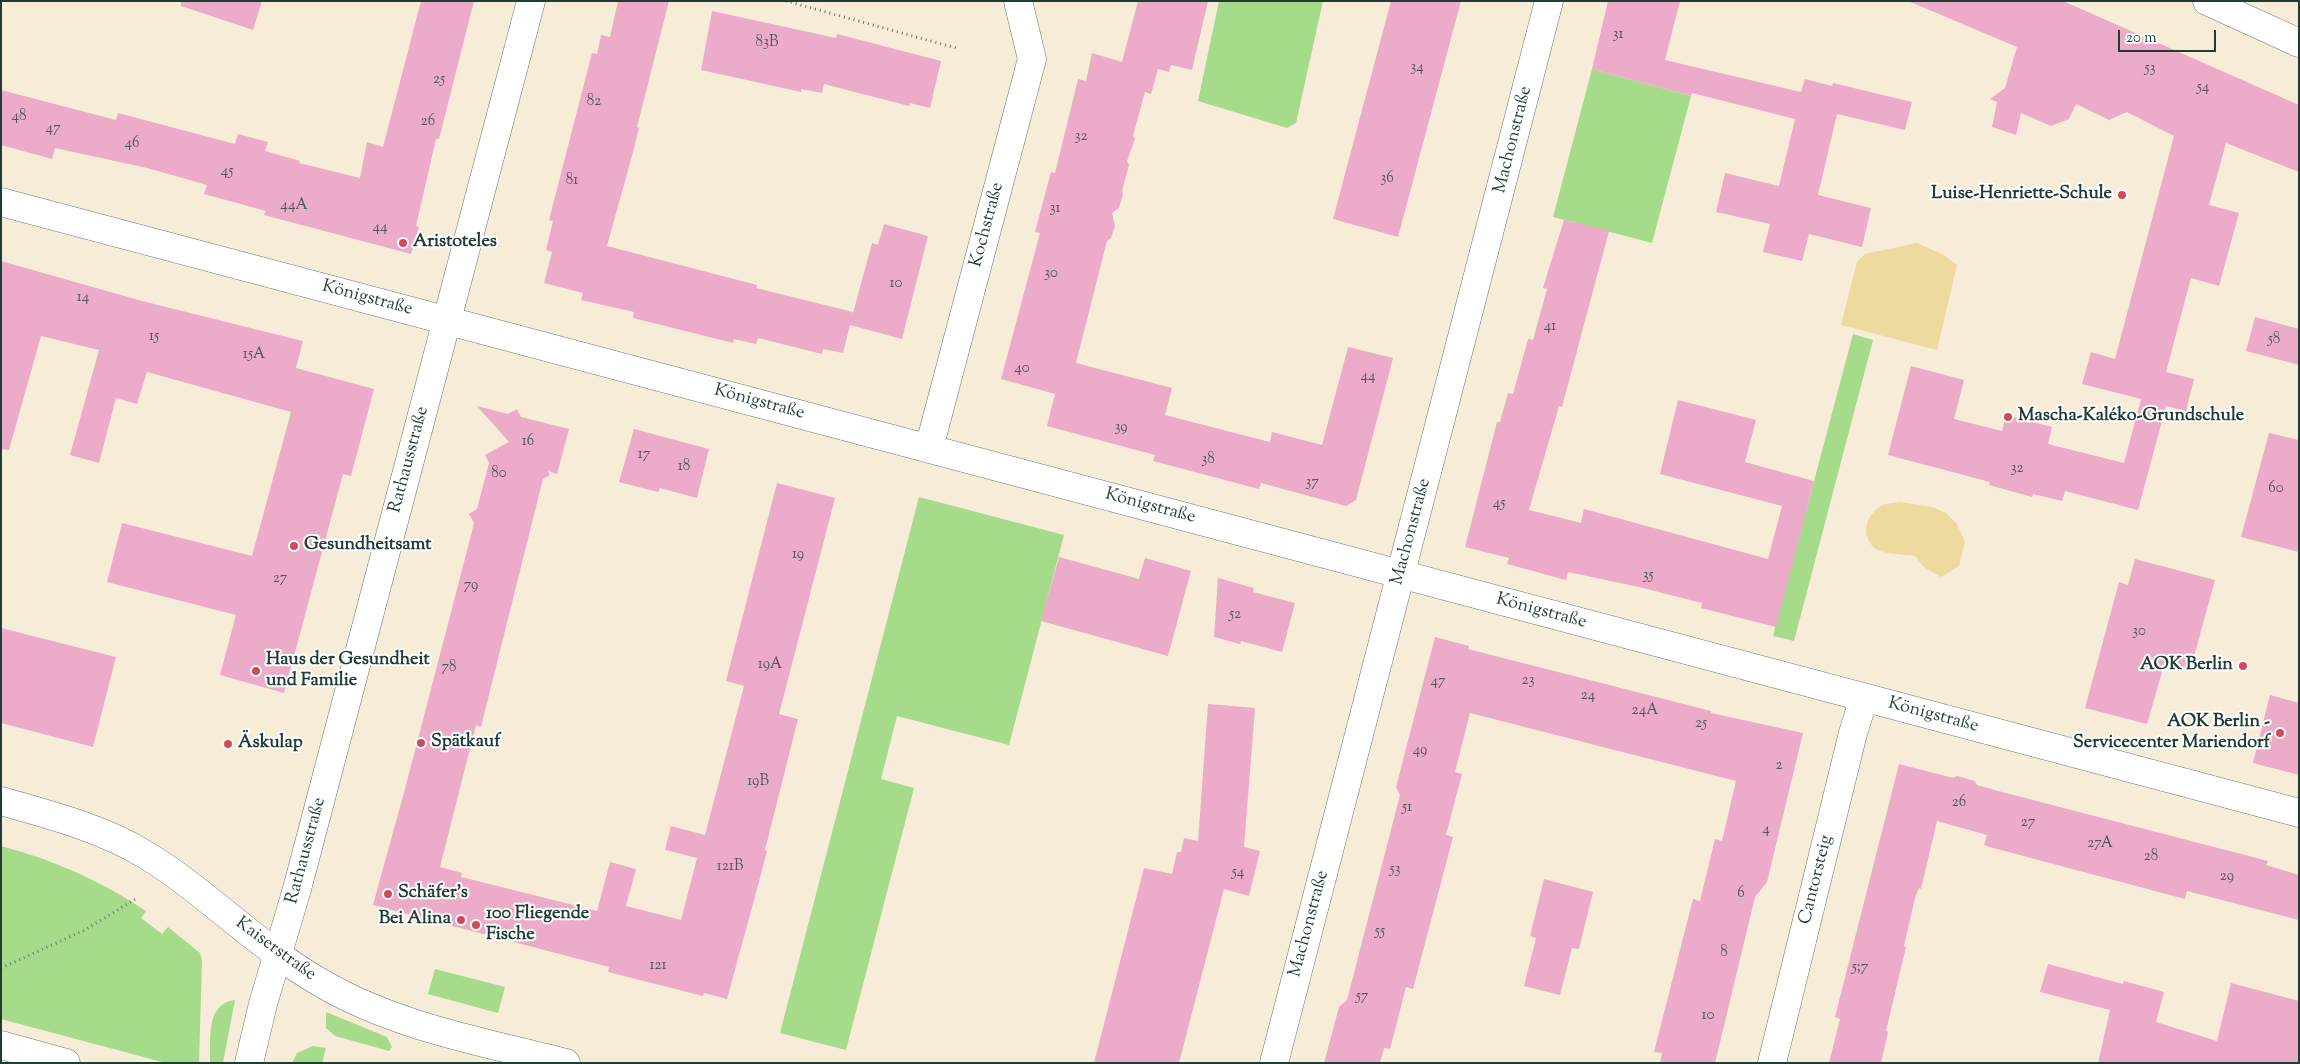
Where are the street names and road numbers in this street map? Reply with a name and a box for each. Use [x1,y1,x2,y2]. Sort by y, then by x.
street label: Machonstraße [1490,84,1538,196]
street label: Kochstraße [966,180,1010,270]
street label: Königstraße [319,277,415,321]
street label: Königstraße [711,381,807,425]
street label: Rathausstraße [385,404,435,516]
street label: Machonstraße [1387,476,1437,588]
street label: Königstraße [1102,485,1198,529]
street label: Königstraße [1493,590,1589,634]
street label: Königstraße [1885,694,1981,738]
street label: Rathausstraße [282,795,332,907]
street label: Cantorsteig [1795,833,1839,927]
street label: Machonstraße [1285,868,1335,980]
street label: Kaiserstraße [230,913,320,987]

